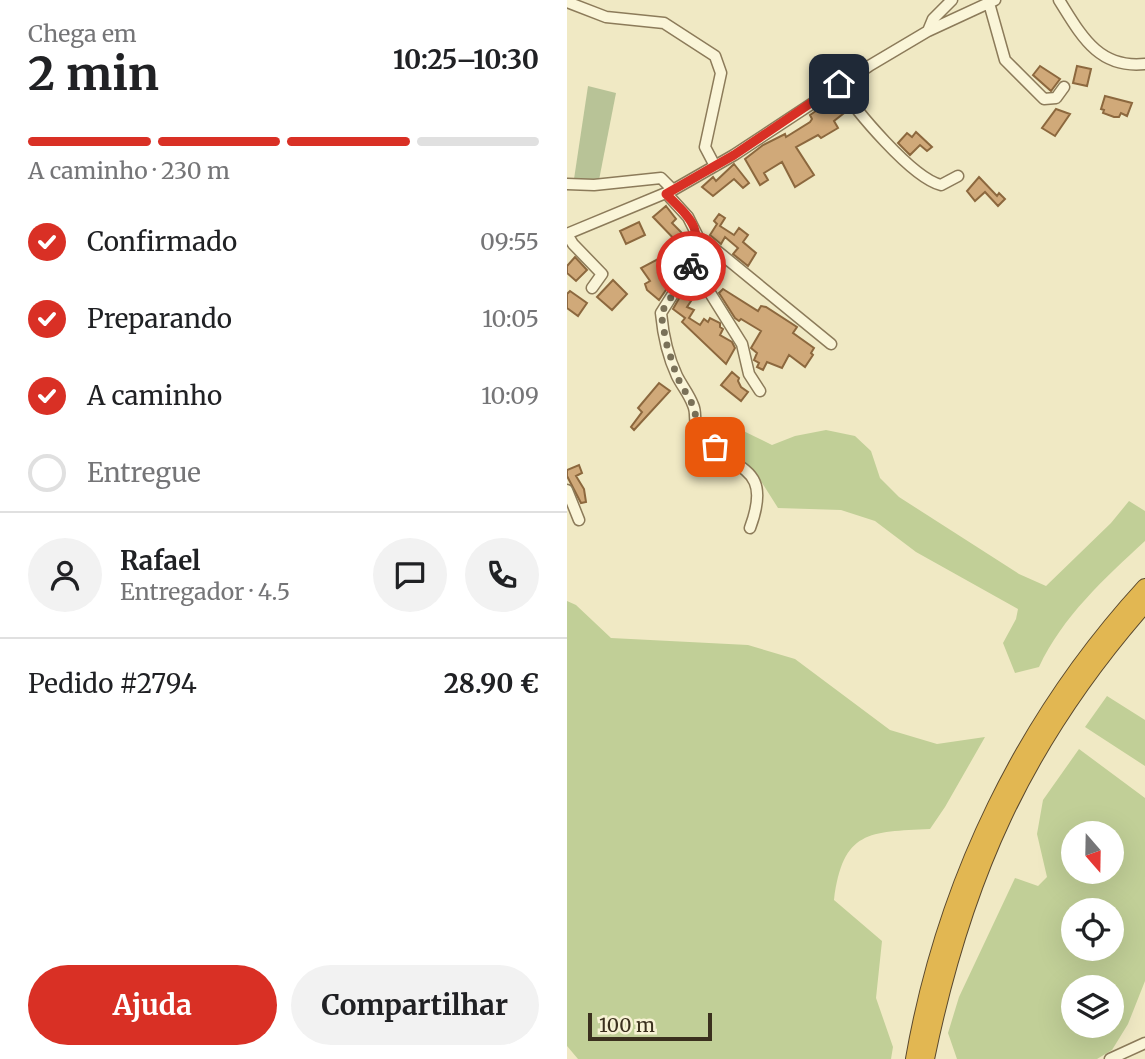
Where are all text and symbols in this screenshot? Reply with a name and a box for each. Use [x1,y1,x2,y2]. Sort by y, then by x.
text: Chega em [28,19,137,48]
text: 10:25–10:30 [393,43,539,76]
text: 2 min [28,45,159,103]
pin [809,54,869,114]
icon: home [820,65,858,103]
text: A caminho · 230 m [28,156,230,185]
icon: check [28,223,66,261]
text: Confirmado [87,225,237,258]
text: 09:55 [480,227,539,256]
courier [656,231,726,301]
icon: bike [672,247,710,285]
icon: check [28,300,66,338]
text: Preparando [87,302,232,335]
text: 10:05 [482,304,539,333]
icon: check [28,377,66,415]
text: A caminho [87,379,222,412]
text: 10:09 [481,381,539,410]
pin [685,417,745,477]
icon: bag [696,428,734,466]
text: Entregue [87,456,201,489]
button: person [28,538,102,612]
button: chat [373,538,447,612]
button: phone [465,538,539,612]
text: Rafael [120,544,201,577]
text: Entregador · 4.5 [120,577,290,606]
text: Pedido #2794 [28,667,197,700]
text: 28.90 € [444,667,539,700]
north arrow [1061,821,1123,884]
map controls [1061,821,1124,1038]
button: locate [1061,898,1124,961]
button: Ajuda [28,965,277,1045]
button: Compartilhar [291,965,539,1045]
button: layers [1061,975,1124,1038]
scale bar [588,1010,712,1042]
text: 100 m [599,1013,655,1037]

